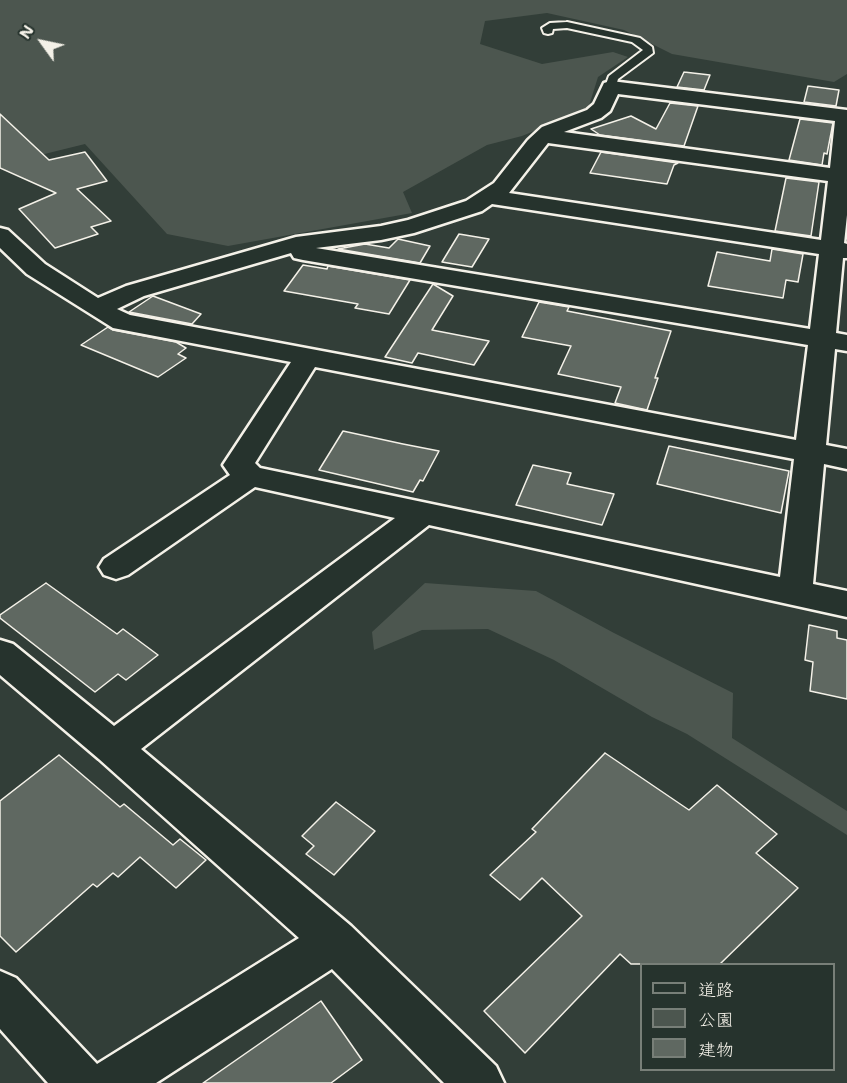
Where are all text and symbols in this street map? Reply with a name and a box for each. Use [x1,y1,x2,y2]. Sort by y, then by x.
north arrow [12,12,72,72]
text: N [14,21,39,43]
legend [640,963,835,1071]
text: 道路 [698,978,734,1002]
text: 公園 [698,1008,734,1032]
text: 建物 [698,1038,734,1062]

